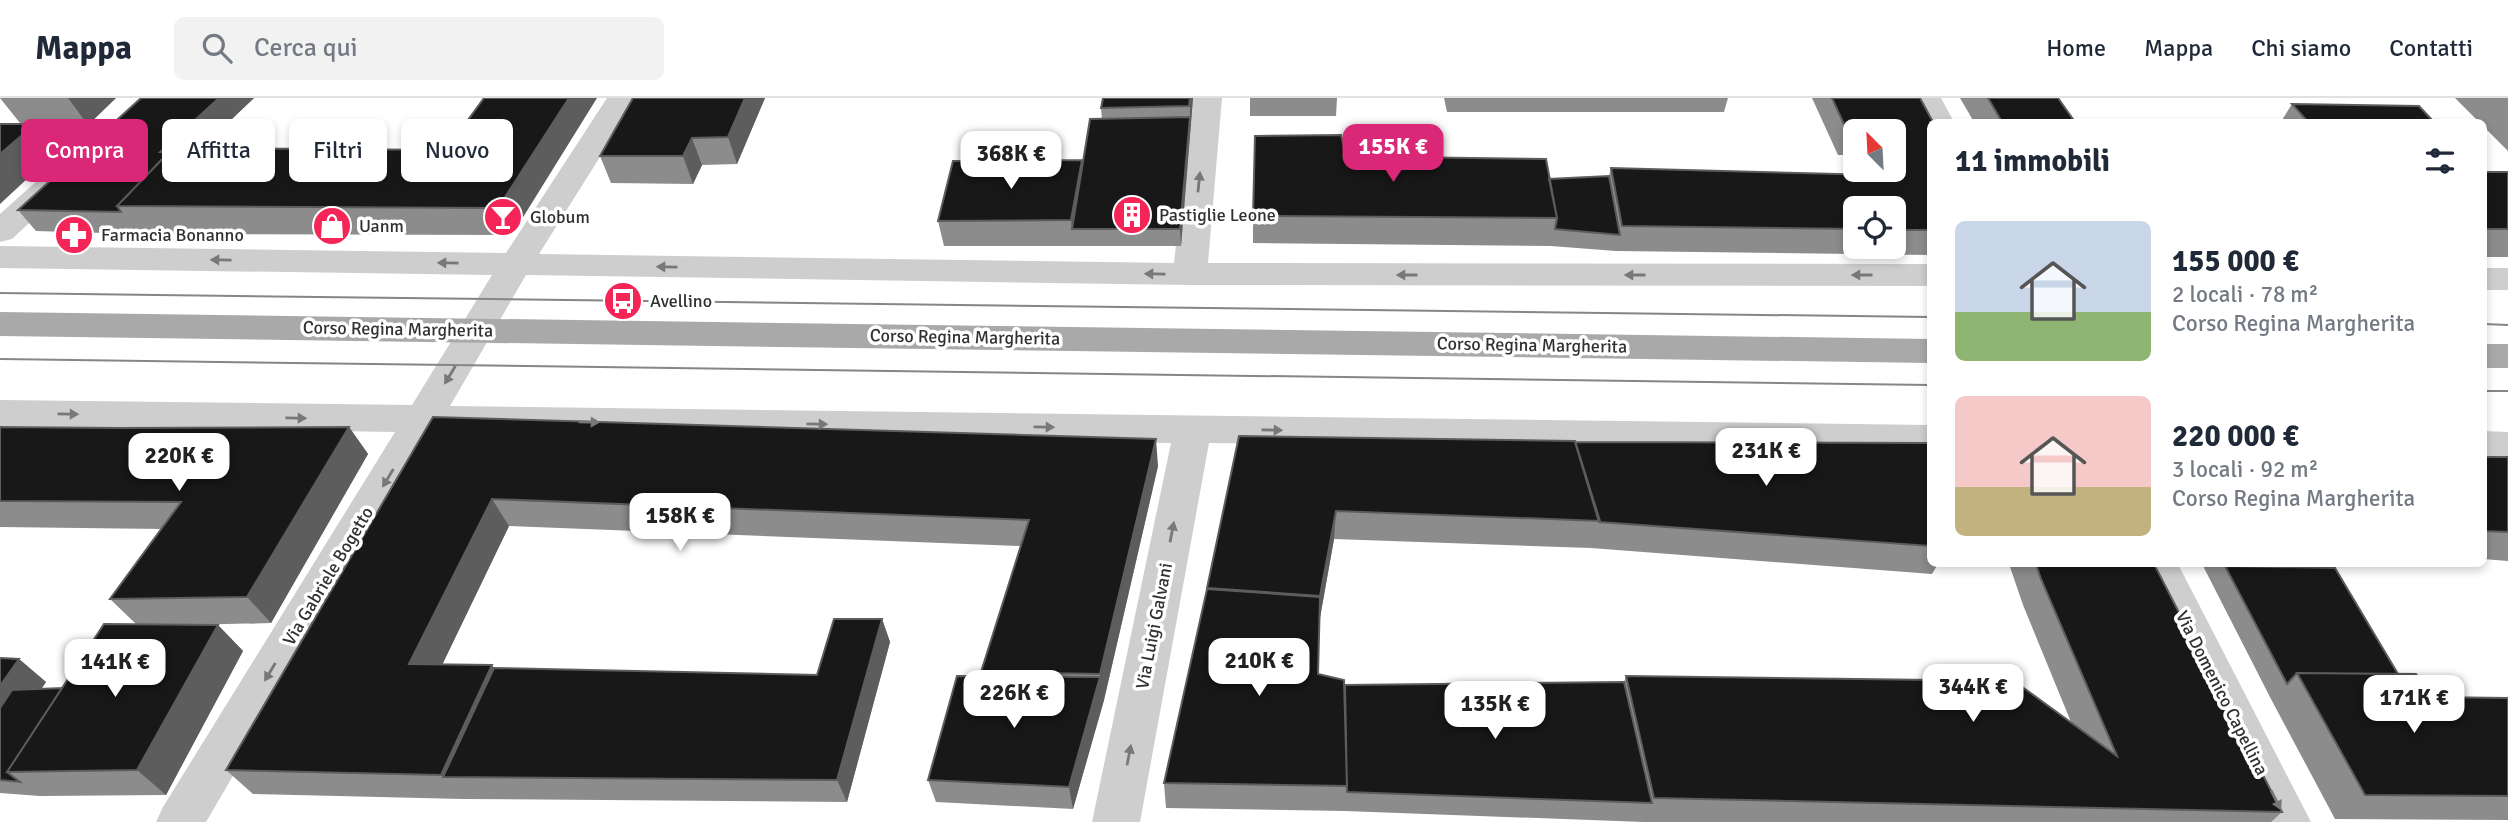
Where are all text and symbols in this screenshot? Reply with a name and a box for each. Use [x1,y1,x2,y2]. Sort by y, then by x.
search box [174,17,664,80]
text: Mappa [35,28,132,69]
icon: search [198,29,236,67]
text: Cerca qui [254,32,358,64]
text: Home [2046,33,2106,63]
text: Mappa [2144,33,2213,63]
text: Chi siamo [2251,33,2351,63]
text: Contatti [2389,33,2473,63]
chip: Compra [21,119,148,182]
chip: Affitta [162,119,275,182]
chip: Filtri [289,119,387,182]
chip: Nuovo [401,119,513,182]
north arrow [1843,119,1906,182]
map controls [1843,119,1906,259]
pin: 155K € [1336,125,1450,184]
pin: 368K € [954,132,1068,191]
text: 155K € [1358,132,1428,161]
text: 368K € [976,139,1046,168]
icon: filters [2421,142,2459,180]
text: 11 immobili [1955,143,2110,180]
one-way arrow [1194,171,1205,193]
building icon: Pastiglie Leone [1111,194,1153,236]
bar icon: Globum [482,196,524,238]
button: locate [1843,196,1906,259]
place label: Pastiglie Leone [1159,204,1276,226]
shop icon: Uanm [311,205,353,247]
place label: Globum [530,206,590,228]
pharmacy icon: Farmacia Bonanno [53,214,95,256]
place label: Uanm [359,215,404,237]
place label: Farmacia Bonanno [101,224,244,246]
text: 155 000 € [2172,243,2299,280]
icon: home [2011,249,2095,333]
one-way arrow [210,254,232,266]
one-way arrow [437,257,459,269]
one-way arrow [656,261,678,272]
one-way arrow [1144,268,1166,280]
one-way arrow [1396,269,1418,281]
one-way arrow [1623,269,1645,281]
one-way arrow [1851,269,1873,281]
bus stop icon: Avellino [602,280,644,322]
text: 2 locali · 78 m² [2172,280,2318,309]
place label: Avellino [650,290,712,312]
text: Corso Regina Margherita [2172,309,2415,338]
street label: Corso Regina Margherita [303,316,493,342]
street label: Corso Regina Margherita [870,324,1060,350]
street label: Corso Regina Margherita [1437,332,1627,358]
one-way arrow [444,365,456,384]
one-way arrow [57,408,79,420]
one-way arrow [285,412,307,424]
one-way arrow [579,416,601,427]
text: 220 000 € [2172,418,2299,455]
one-way arrow [806,419,828,430]
one-way arrow [1034,422,1056,433]
icon: home [2011,424,2095,508]
one-way arrow [1261,425,1283,436]
pin: 231K € [1709,428,1823,488]
pin: 220K € [122,434,236,493]
text: 231K € [1731,436,1801,465]
text: 220K € [144,441,214,470]
text: 3 locali · 92 m² [2172,455,2318,484]
one-way arrow [381,468,394,487]
text: Corso Regina Margherita [2172,484,2415,513]
pin: 158K € [623,494,737,553]
text: 158K € [645,501,715,530]
street label: Via Gabriele Bogetto [278,503,378,649]
one-way arrow [1167,521,1178,543]
street label: Via Luigi Galvani [1131,561,1177,691]
street label: Via Domenico Capellina [2171,607,2273,779]
pin: 210K € [1202,638,1316,698]
pin: 141K € [58,640,172,699]
text: 210K € [1224,646,1294,675]
text: 141K € [80,647,150,676]
one-way arrow [264,663,276,682]
pin: 344K € [1916,664,2030,724]
pin: 226K € [957,670,1071,730]
text: 344K € [1938,672,2008,701]
pin: 171K € [2357,676,2471,735]
text: 226K € [979,678,1049,707]
pin: 135K € [1438,682,1552,741]
text: 171K € [2379,683,2449,712]
text: 135K € [1460,689,1530,718]
one-way arrow [1123,744,1134,766]
one-way arrow [2270,790,2281,810]

